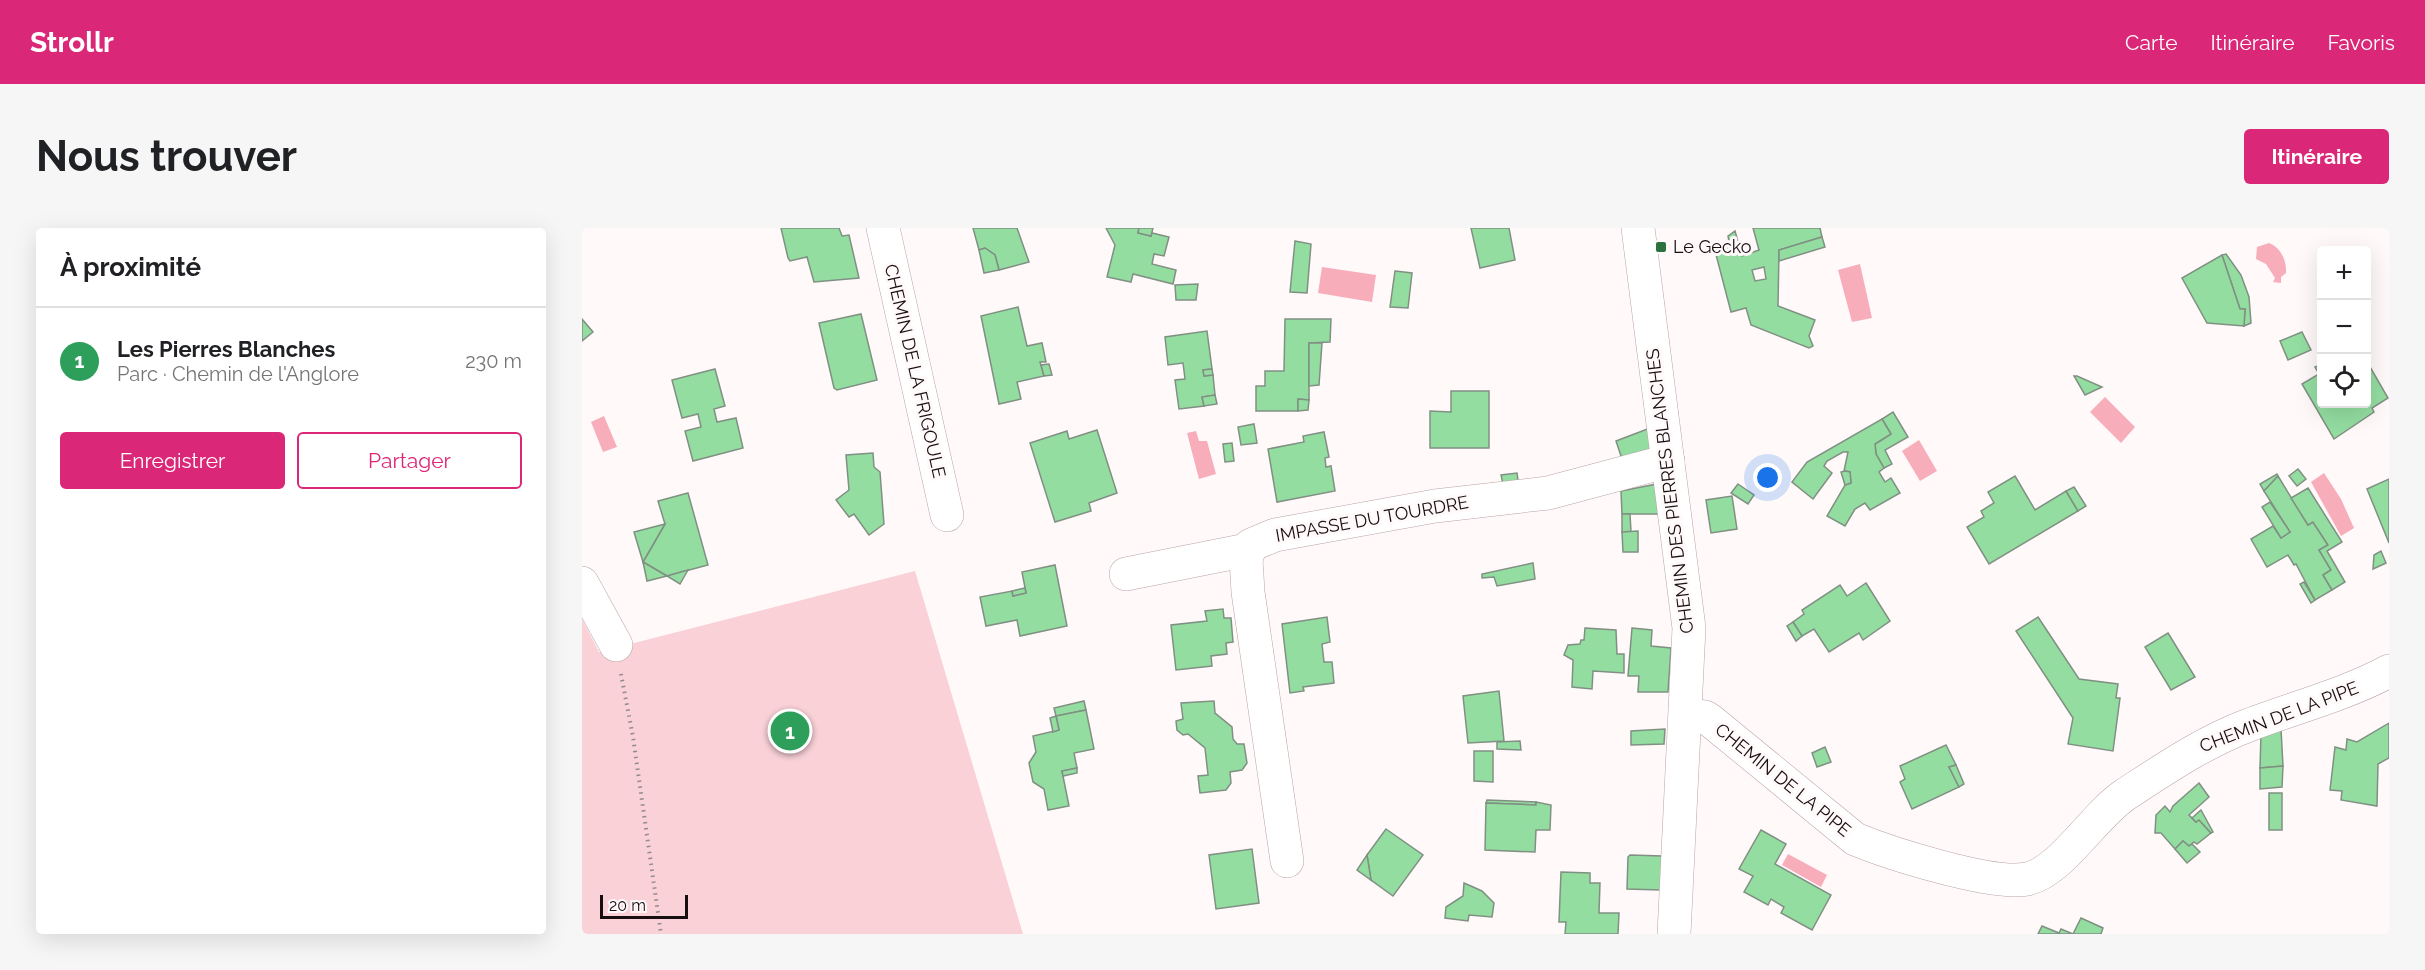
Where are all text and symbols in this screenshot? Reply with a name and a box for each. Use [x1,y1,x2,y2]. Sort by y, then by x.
text: Strollr [30,26,114,59]
text: Carte [2125,30,2177,55]
text: Itinéraire [2210,30,2294,55]
text: Favoris [2327,30,2395,55]
button: Itinéraire [2244,129,2389,184]
text: Nous trouver [36,132,297,181]
place label: Le Gecko [1673,236,1752,257]
marker: Le Gecko [1654,240,1668,254]
map controls [2317,246,2371,408]
button: + [2317,246,2371,300]
text: À proximité [60,252,201,282]
street label: CHEMIN DE LA FRIGOULE [881,262,950,480]
button: − [2317,300,2371,354]
text: Les Pierres Blanches [117,336,335,362]
street label: CHEMIN DES PIERRES BLANCHES [1642,347,1697,635]
text: 1 [75,349,84,373]
text: 230 m [465,349,522,373]
button: locate [2317,354,2371,408]
text: Parc · Chemin de l'Anglore [117,362,359,386]
button: Enregistrer [60,432,285,489]
button: Partager [297,432,522,489]
your location [1753,463,1782,492]
street label: IMPASSE DU TOURDRE [1274,491,1470,546]
street label: CHEMIN DE LA PIPE [2197,677,2361,756]
pin: 1 [770,708,810,754]
street label: CHEMIN DE LA PIPE [1711,719,1855,841]
scale bar [600,892,688,920]
text: 20 m [609,896,646,915]

